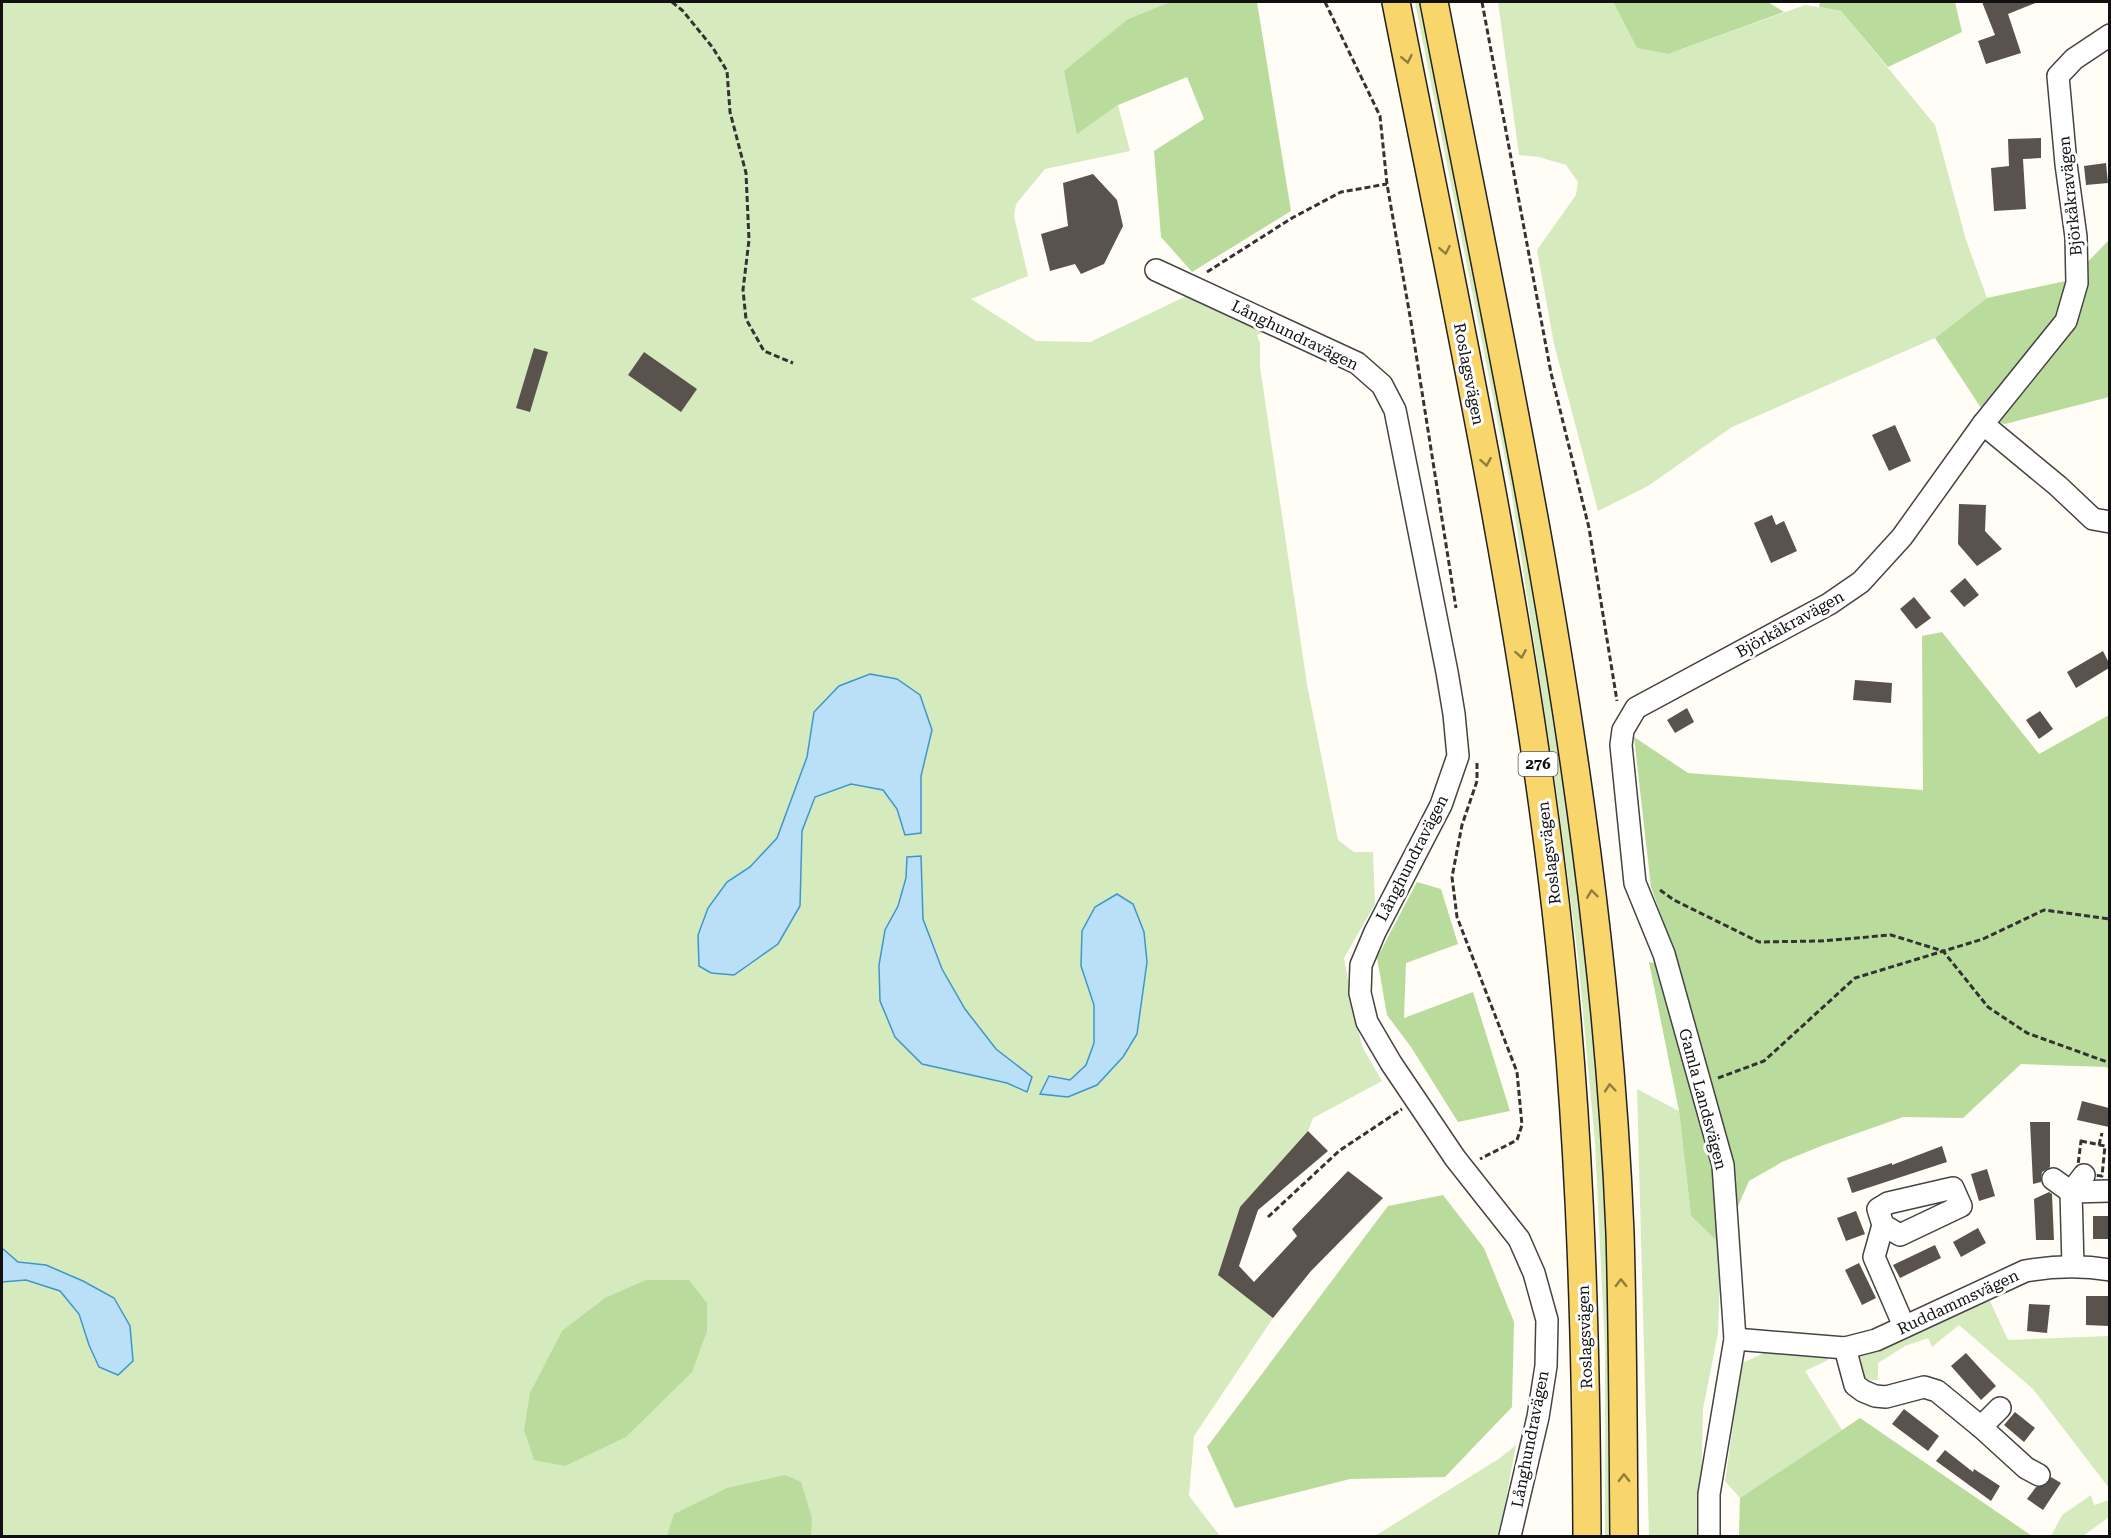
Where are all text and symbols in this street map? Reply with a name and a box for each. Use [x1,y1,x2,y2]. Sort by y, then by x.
one-way arrow [1400,54,1413,64]
street label: Björkåkravägen [2054,135,2086,257]
one-way arrow [1438,245,1451,255]
street label: Långhundravägen [1228,296,1362,374]
street label: Roslagsvägen [1450,321,1488,427]
one-way arrow [1479,457,1492,467]
street label: Björkåkravägen [1733,587,1847,661]
one-way arrow [1514,650,1526,659]
road number: 276 [1518,752,1558,776]
street label: Långhundravägen [1372,792,1452,924]
street label: Roslagsvägen [1533,800,1565,906]
one-way arrow [1586,890,1598,899]
street label: Gamla Landsvägen [1675,1026,1731,1172]
one-way arrow [1604,1084,1617,1093]
street label: Ruddammsvägen [1894,1265,2022,1339]
one-way arrow [1614,1279,1627,1288]
street label: Roslagsvägen [1574,1285,1596,1389]
street label: Långhundravägen [1507,1369,1553,1509]
one-way arrow [1618,1474,1630,1483]

